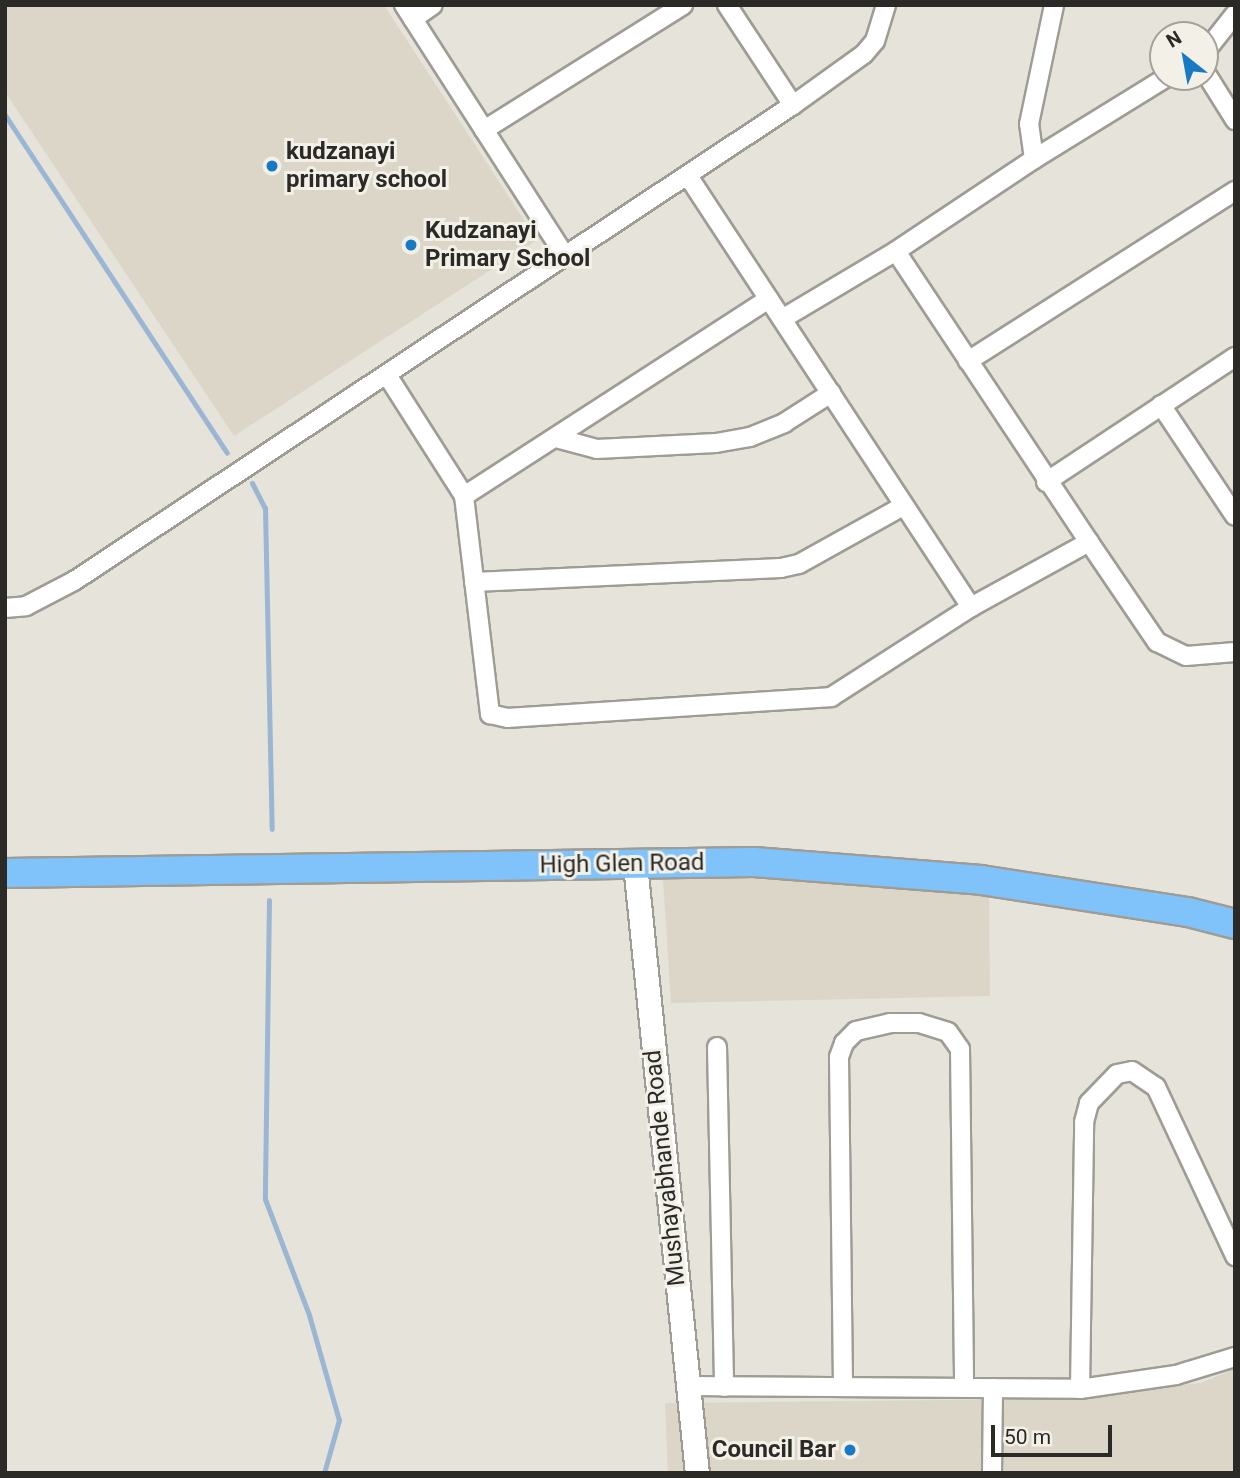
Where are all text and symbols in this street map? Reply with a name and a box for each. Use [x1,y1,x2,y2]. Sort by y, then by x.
north arrow [1149,21,1219,91]
text: N [1162,26,1186,53]
place label: kudzanayi primary school [286,138,447,194]
marker: kudzanayi primary school [264,158,280,174]
place label: Kudzanayi Primary School [425,217,590,273]
marker: Kudzanayi Primary School [403,237,419,253]
street label: High Glen Road [539,848,705,880]
street label: Mushayabhande Road [638,1049,692,1287]
scale bar [995,1412,1116,1456]
text: 50 m [1004,1425,1051,1449]
place label: Council Bar [712,1436,836,1464]
marker: Council Bar [842,1442,858,1458]

